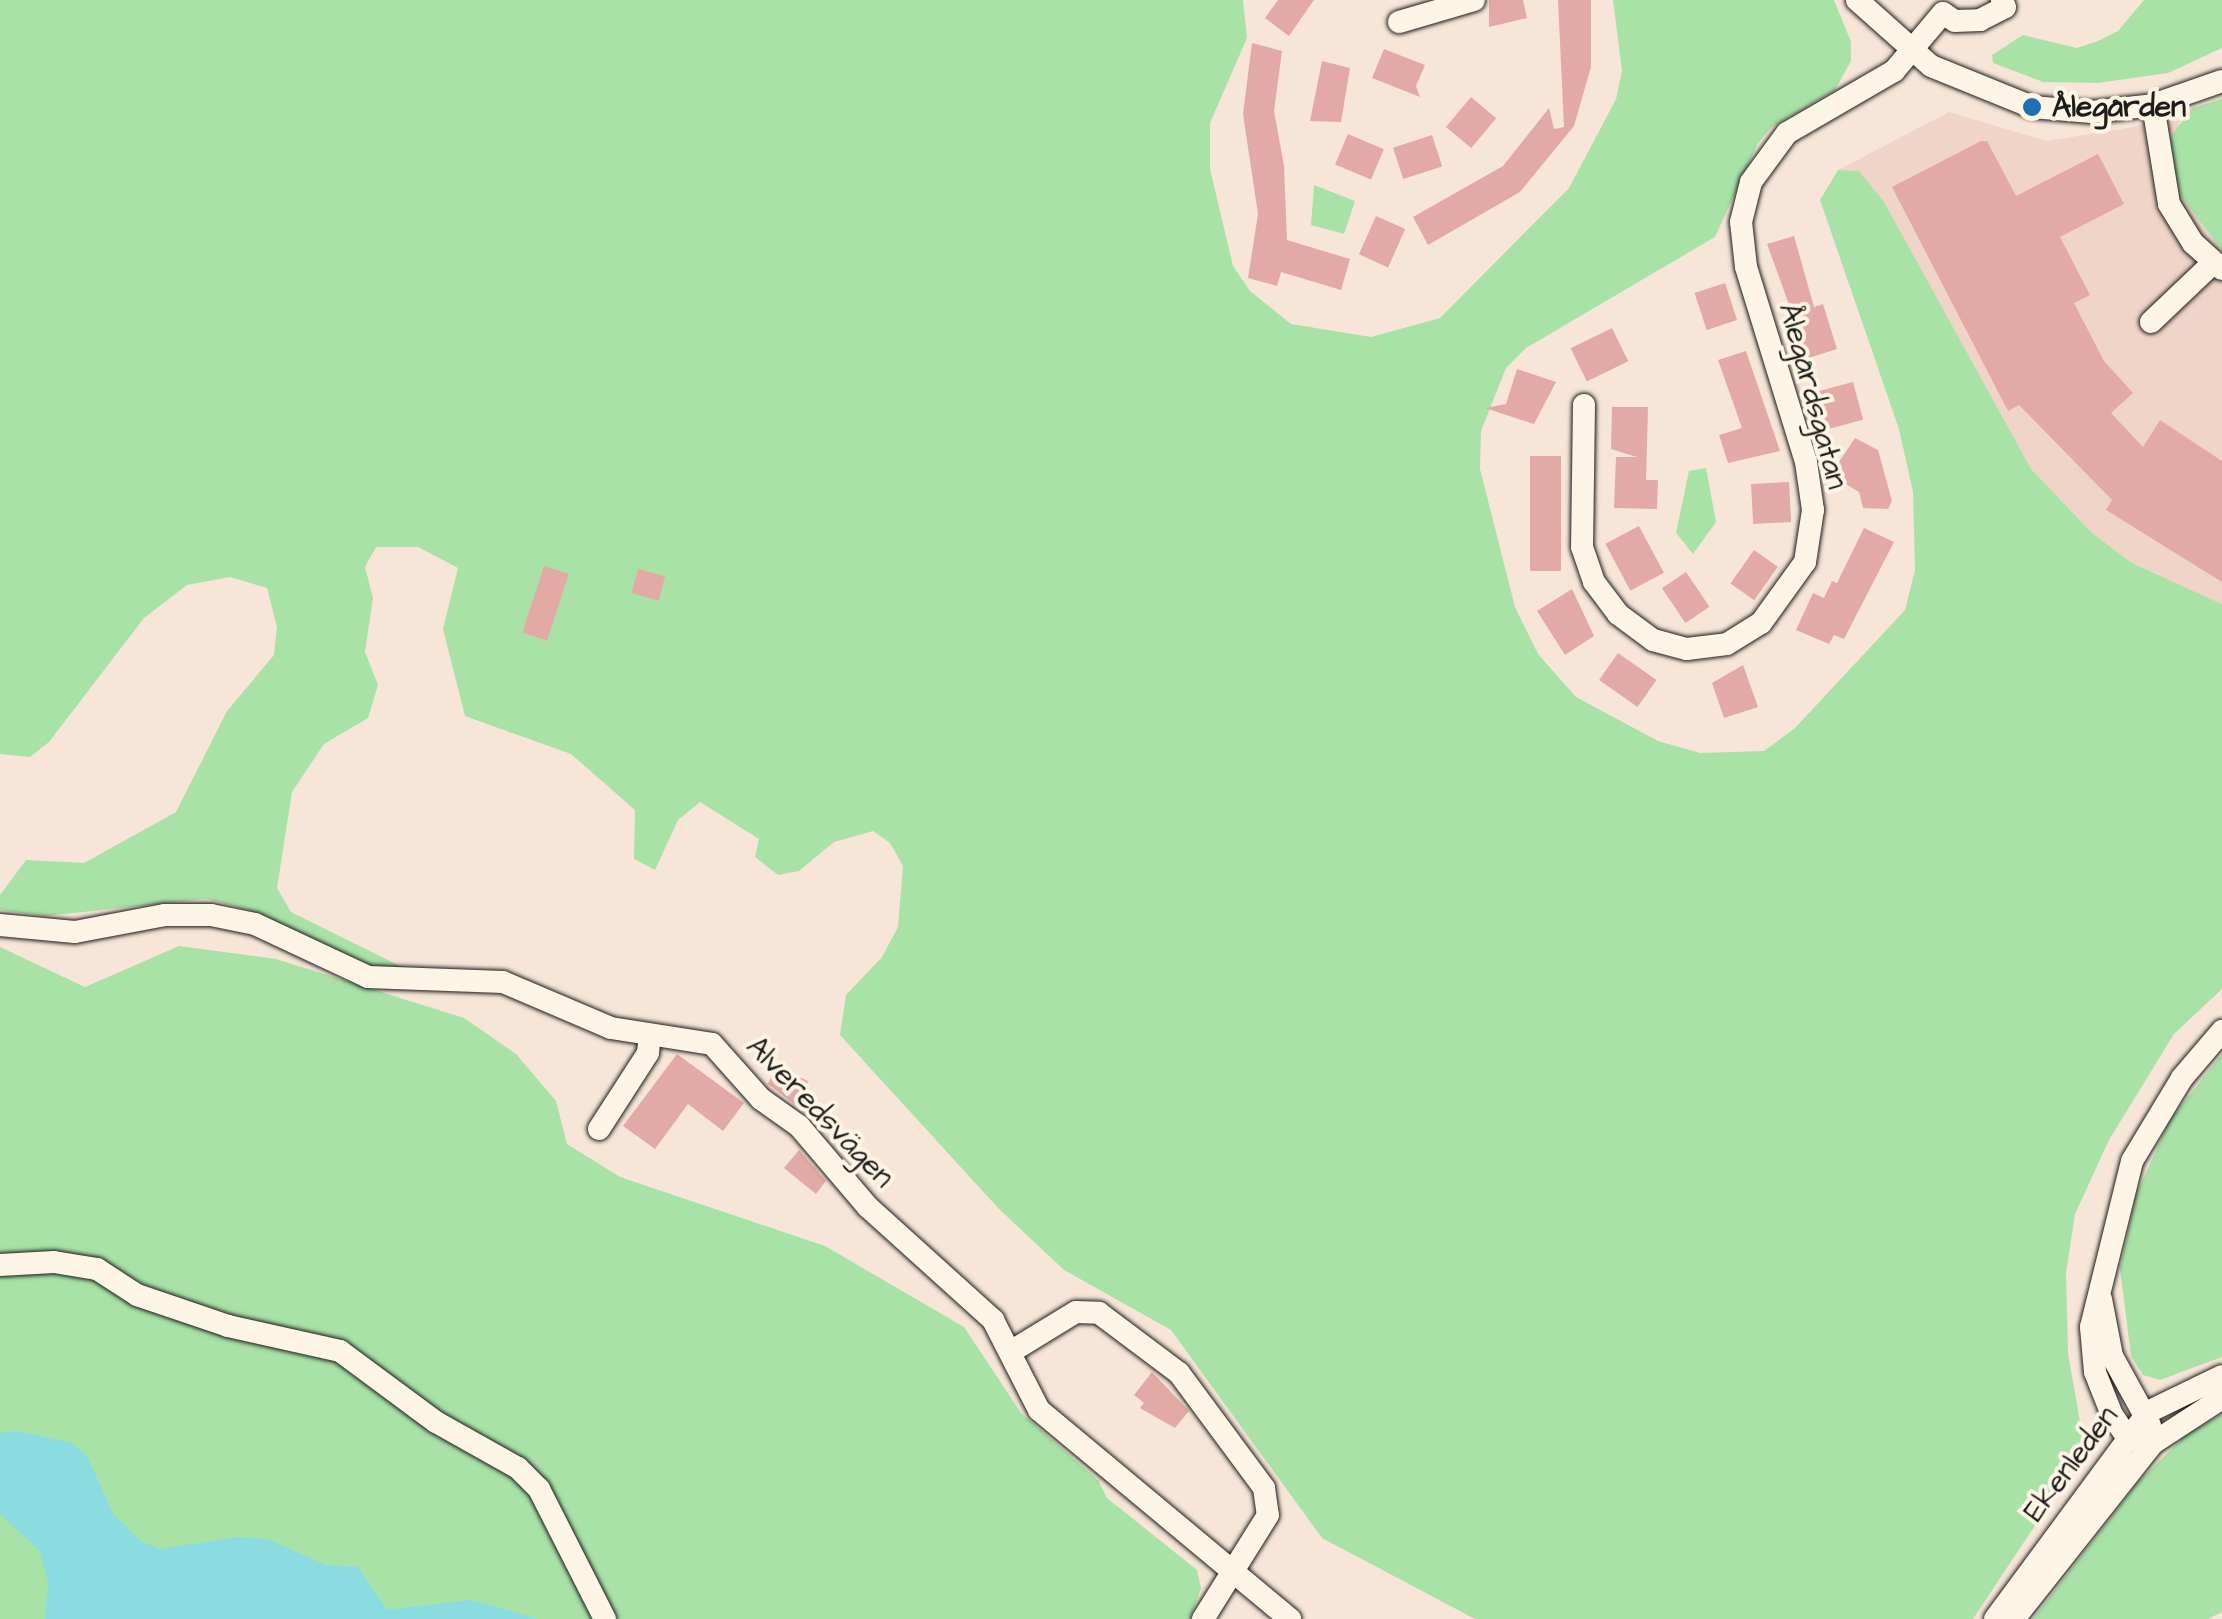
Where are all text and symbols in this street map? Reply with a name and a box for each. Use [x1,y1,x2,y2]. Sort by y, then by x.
place label: Ålegården [2052,89,2186,125]
marker: Ålegården [2021,96,2043,118]
street label: Ålegårdsgatan [1771,299,1855,493]
street label: Alveredsvägen [739,1029,901,1195]
street label: Ekenleden [2016,1399,2126,1529]

